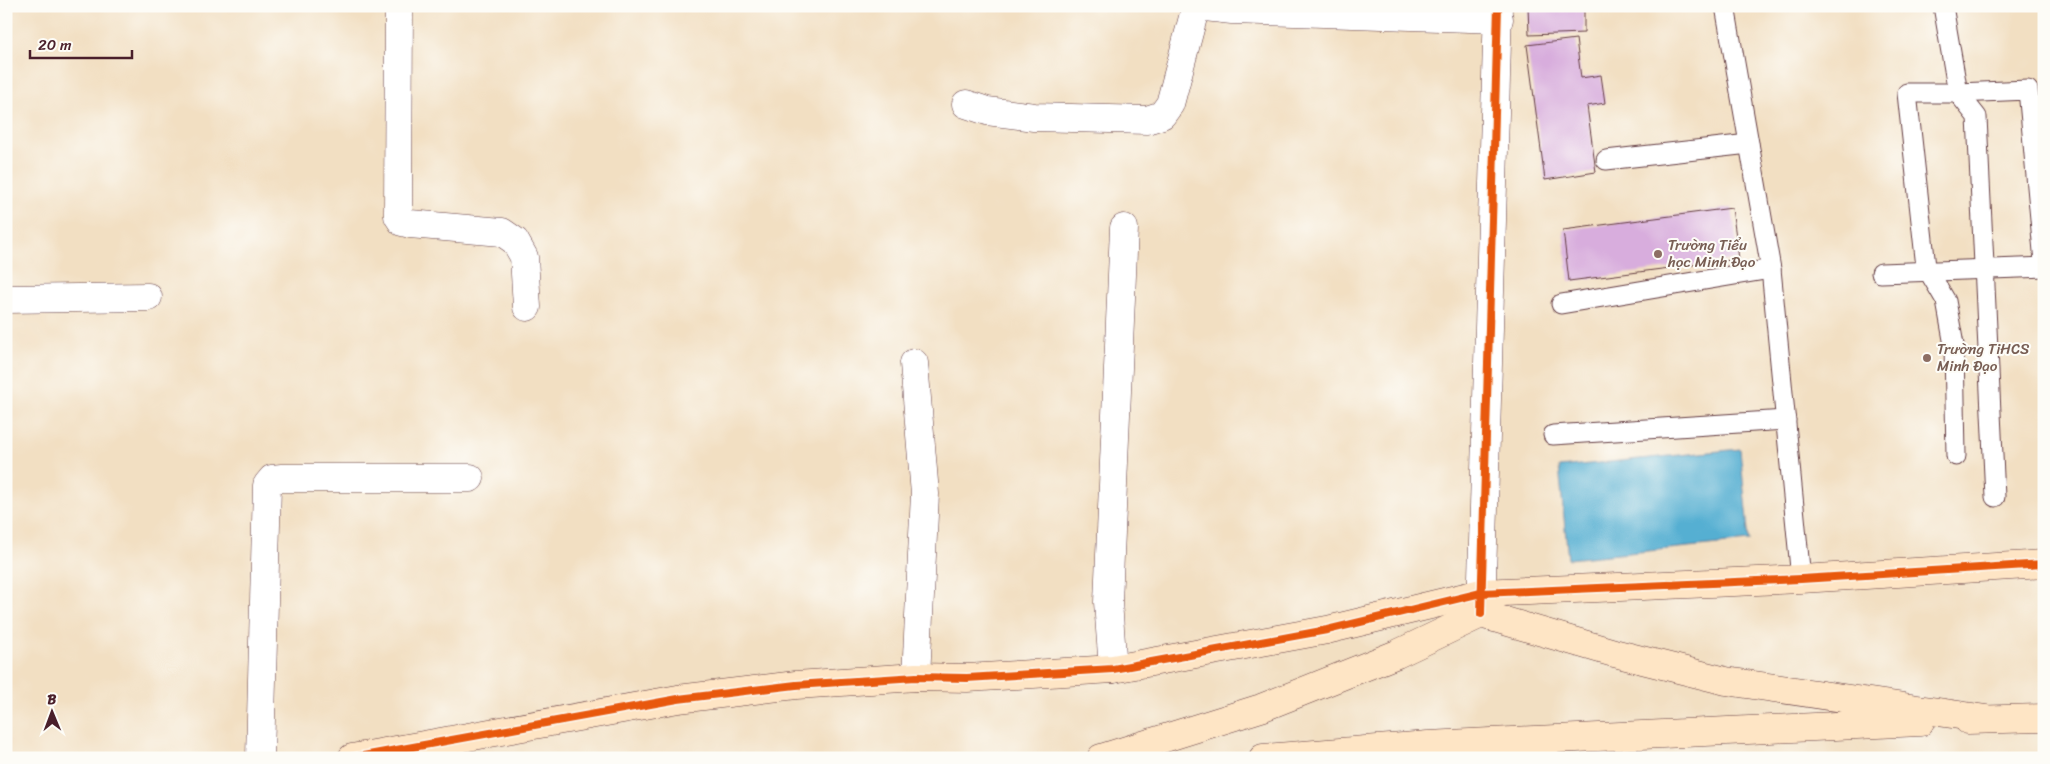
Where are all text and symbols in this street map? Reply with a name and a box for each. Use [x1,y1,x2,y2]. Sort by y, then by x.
scale bar [30,28,132,60]
text: 20 m [38,32,72,58]
place label: Trường Tiểu học Minh Đạo [1667,232,1756,275]
marker: Trường Tiểu học Minh Đạo [1652,248,1664,260]
place label: Trường TiHCS Minh Đạo [1937,336,2030,379]
marker: Trường TiHCS Minh Đạo [1921,352,1933,364]
north arrow [28,686,78,736]
text: B [47,687,57,712]

